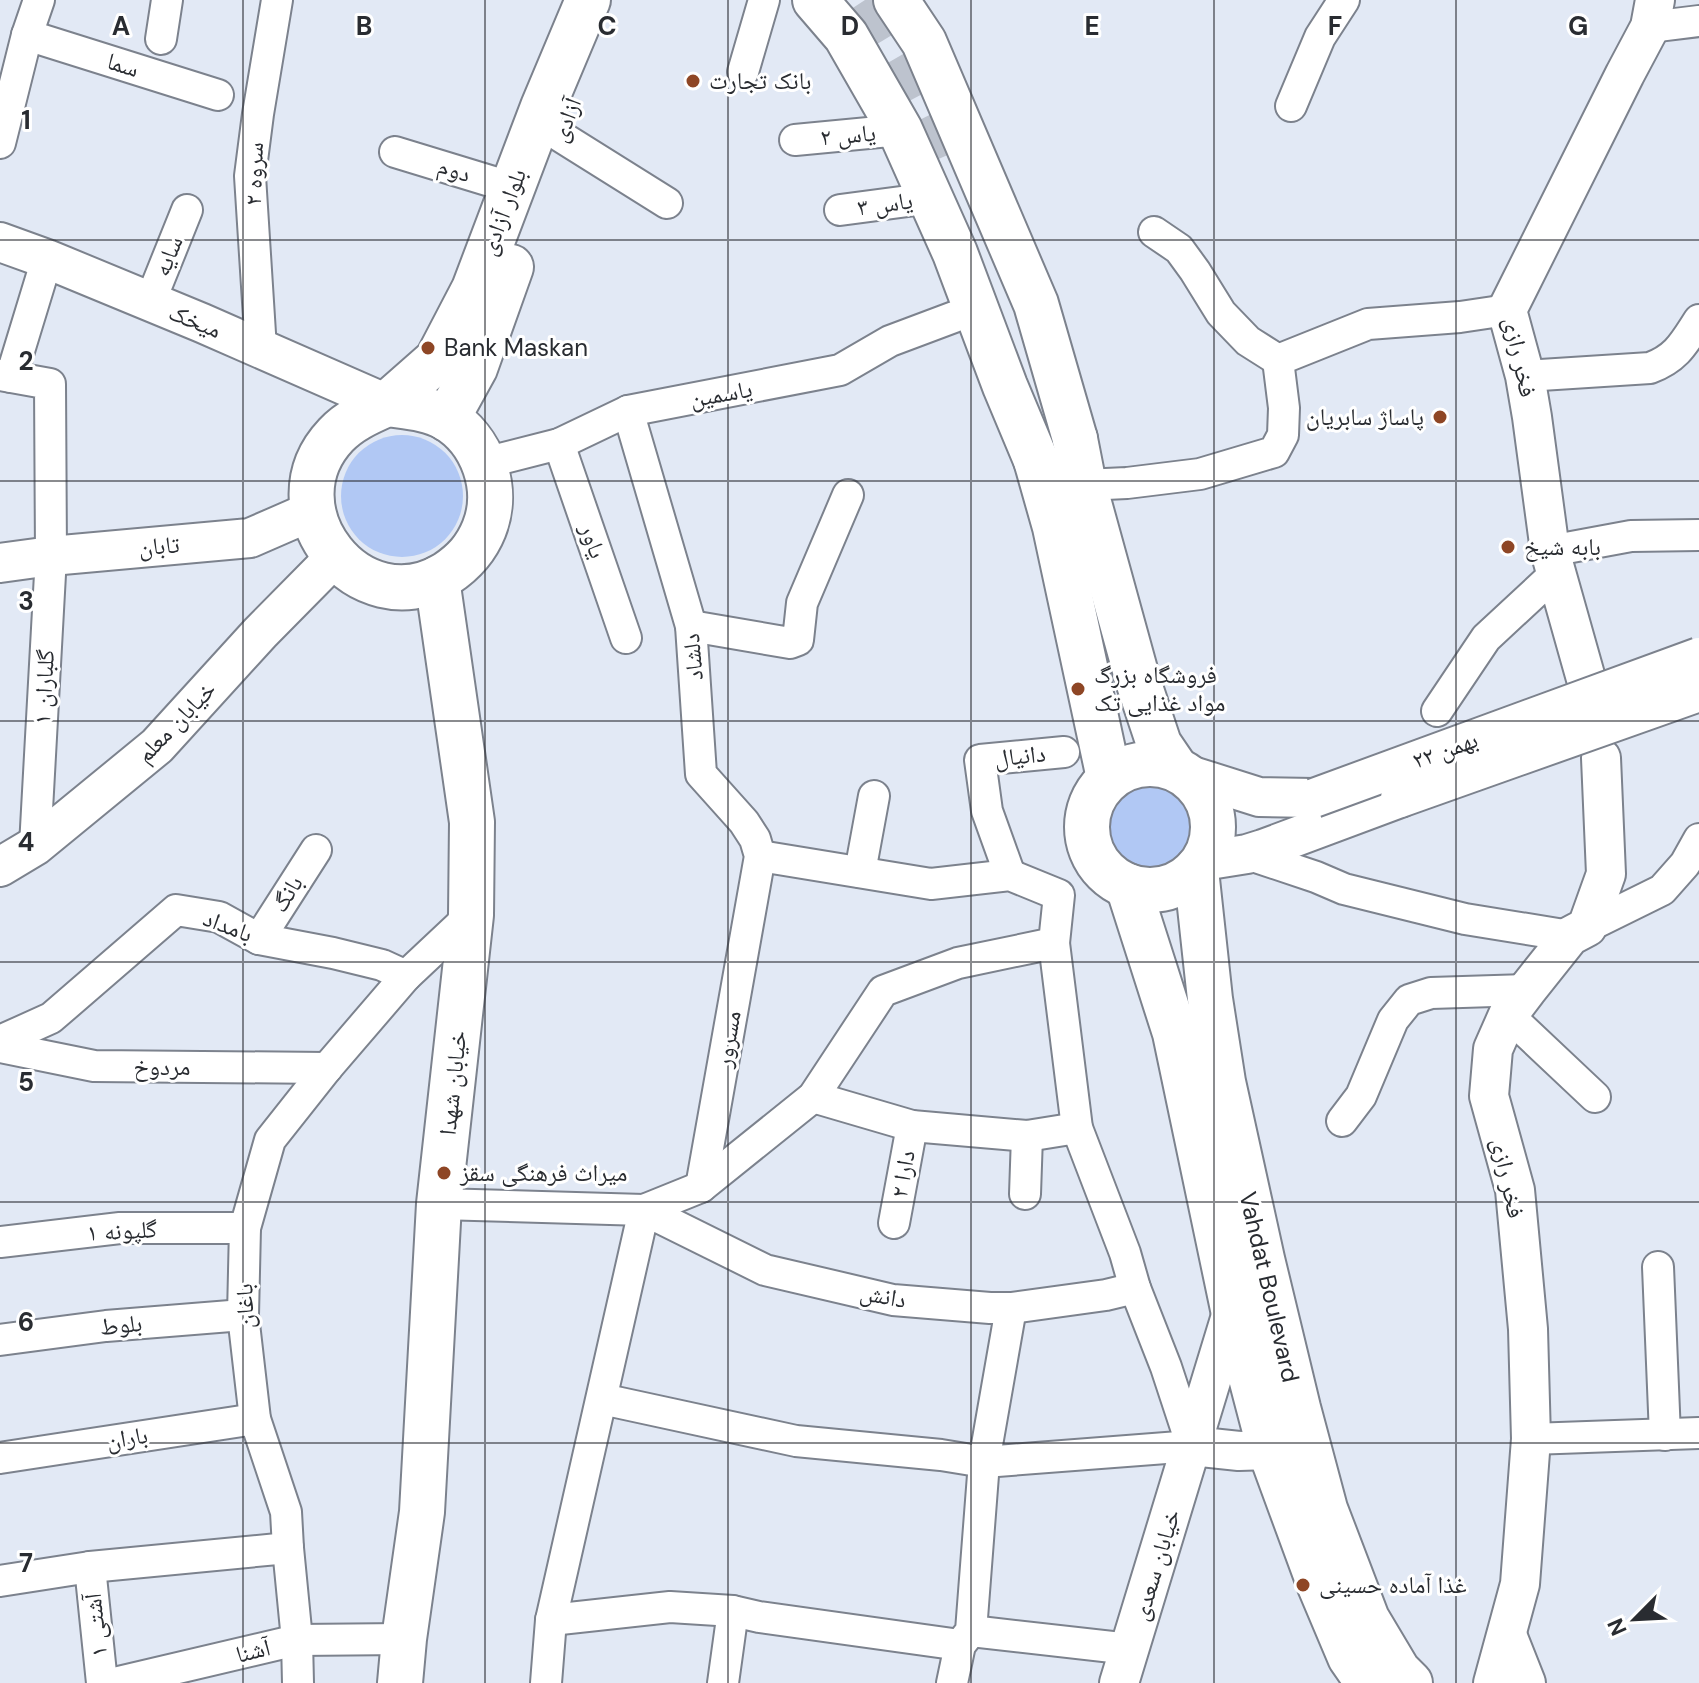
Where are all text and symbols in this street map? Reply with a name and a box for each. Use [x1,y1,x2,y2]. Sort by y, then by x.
text: A [112,9,130,43]
text: B [356,9,372,43]
text: C [597,9,617,43]
text: D [841,9,859,43]
text: E [1084,9,1100,43]
text: F [1328,9,1342,43]
text: G [1568,9,1588,43]
street label: سما [103,45,143,84]
place label: بانک تجارت [709,65,811,96]
marker: بانک تجارت [684,72,702,90]
street label: آزادی [543,92,588,147]
text: 1 [21,103,31,137]
street label: یاس ۲ [819,117,877,152]
street label: سروه ۲ [237,142,270,206]
street label: دوم [434,150,474,190]
street label: بلوار آزادی [472,164,533,260]
street label: یاس ۳ [855,184,915,223]
street label: سایه [145,231,190,281]
street label: میخک [164,296,226,345]
street label: فخر رازی [1497,314,1544,400]
place label: Bank Maskan [444,332,588,363]
marker: Bank Maskan [419,339,437,357]
text: 2 [18,344,34,378]
street label: یاسمین [687,373,754,414]
place label: پاساژ سابریان [1306,401,1424,432]
marker: پاساژ سابریان [1431,408,1449,426]
street label: یاور [573,518,614,562]
street label: تابان [137,528,181,563]
place label: بابه شیخ [1524,531,1601,562]
marker: بابه شیخ [1499,538,1517,556]
text: 3 [18,584,34,618]
street label: دلشاد [675,632,710,682]
street label: گلباران ۱ [26,649,61,725]
place label: فروشگاه بزرگ مواد غذایی تک [1094,659,1225,718]
street label: خیابان معلم [129,674,223,770]
marker: فروشگاه بزرگ مواد غذایی تک [1069,680,1087,698]
street label: ۲۲ بهمن [1408,723,1482,776]
street label: دانیال [993,737,1047,774]
text: 4 [18,825,34,859]
street label: بانگ [263,869,310,918]
street label: بامداد [199,902,257,949]
street label: مسرور [707,1008,748,1071]
street label: خیابان شهدا [432,1029,473,1137]
street label: مردوخ [133,1051,191,1082]
text: 5 [18,1065,34,1099]
street label: فخر رازی [1485,1135,1532,1221]
street label: دارا ۲ [883,1148,922,1200]
place label: میراث فرهنگی سقز [459,1157,628,1188]
marker: میراث فرهنگی سقز [435,1164,453,1182]
street label: Vahdat Boulevard [1232,1189,1306,1385]
street label: گلپونه ۱ [86,1213,158,1248]
street label: دانش [857,1276,909,1315]
street label: باغان [228,1283,261,1329]
text: 6 [18,1305,34,1339]
street label: بلوط [98,1307,144,1342]
street label: باران [104,1419,150,1456]
street label: خیابان سعدی [1124,1505,1187,1624]
text: 7 [19,1546,33,1580]
place label: غذا آماده حسینی [1319,1569,1467,1600]
marker: غذا آماده حسینی [1294,1576,1312,1594]
north arrow [1595,1579,1675,1659]
street label: آشتی ۱ [77,1591,114,1658]
text: N [1601,1614,1634,1640]
street label: آشنا [232,1631,274,1670]

